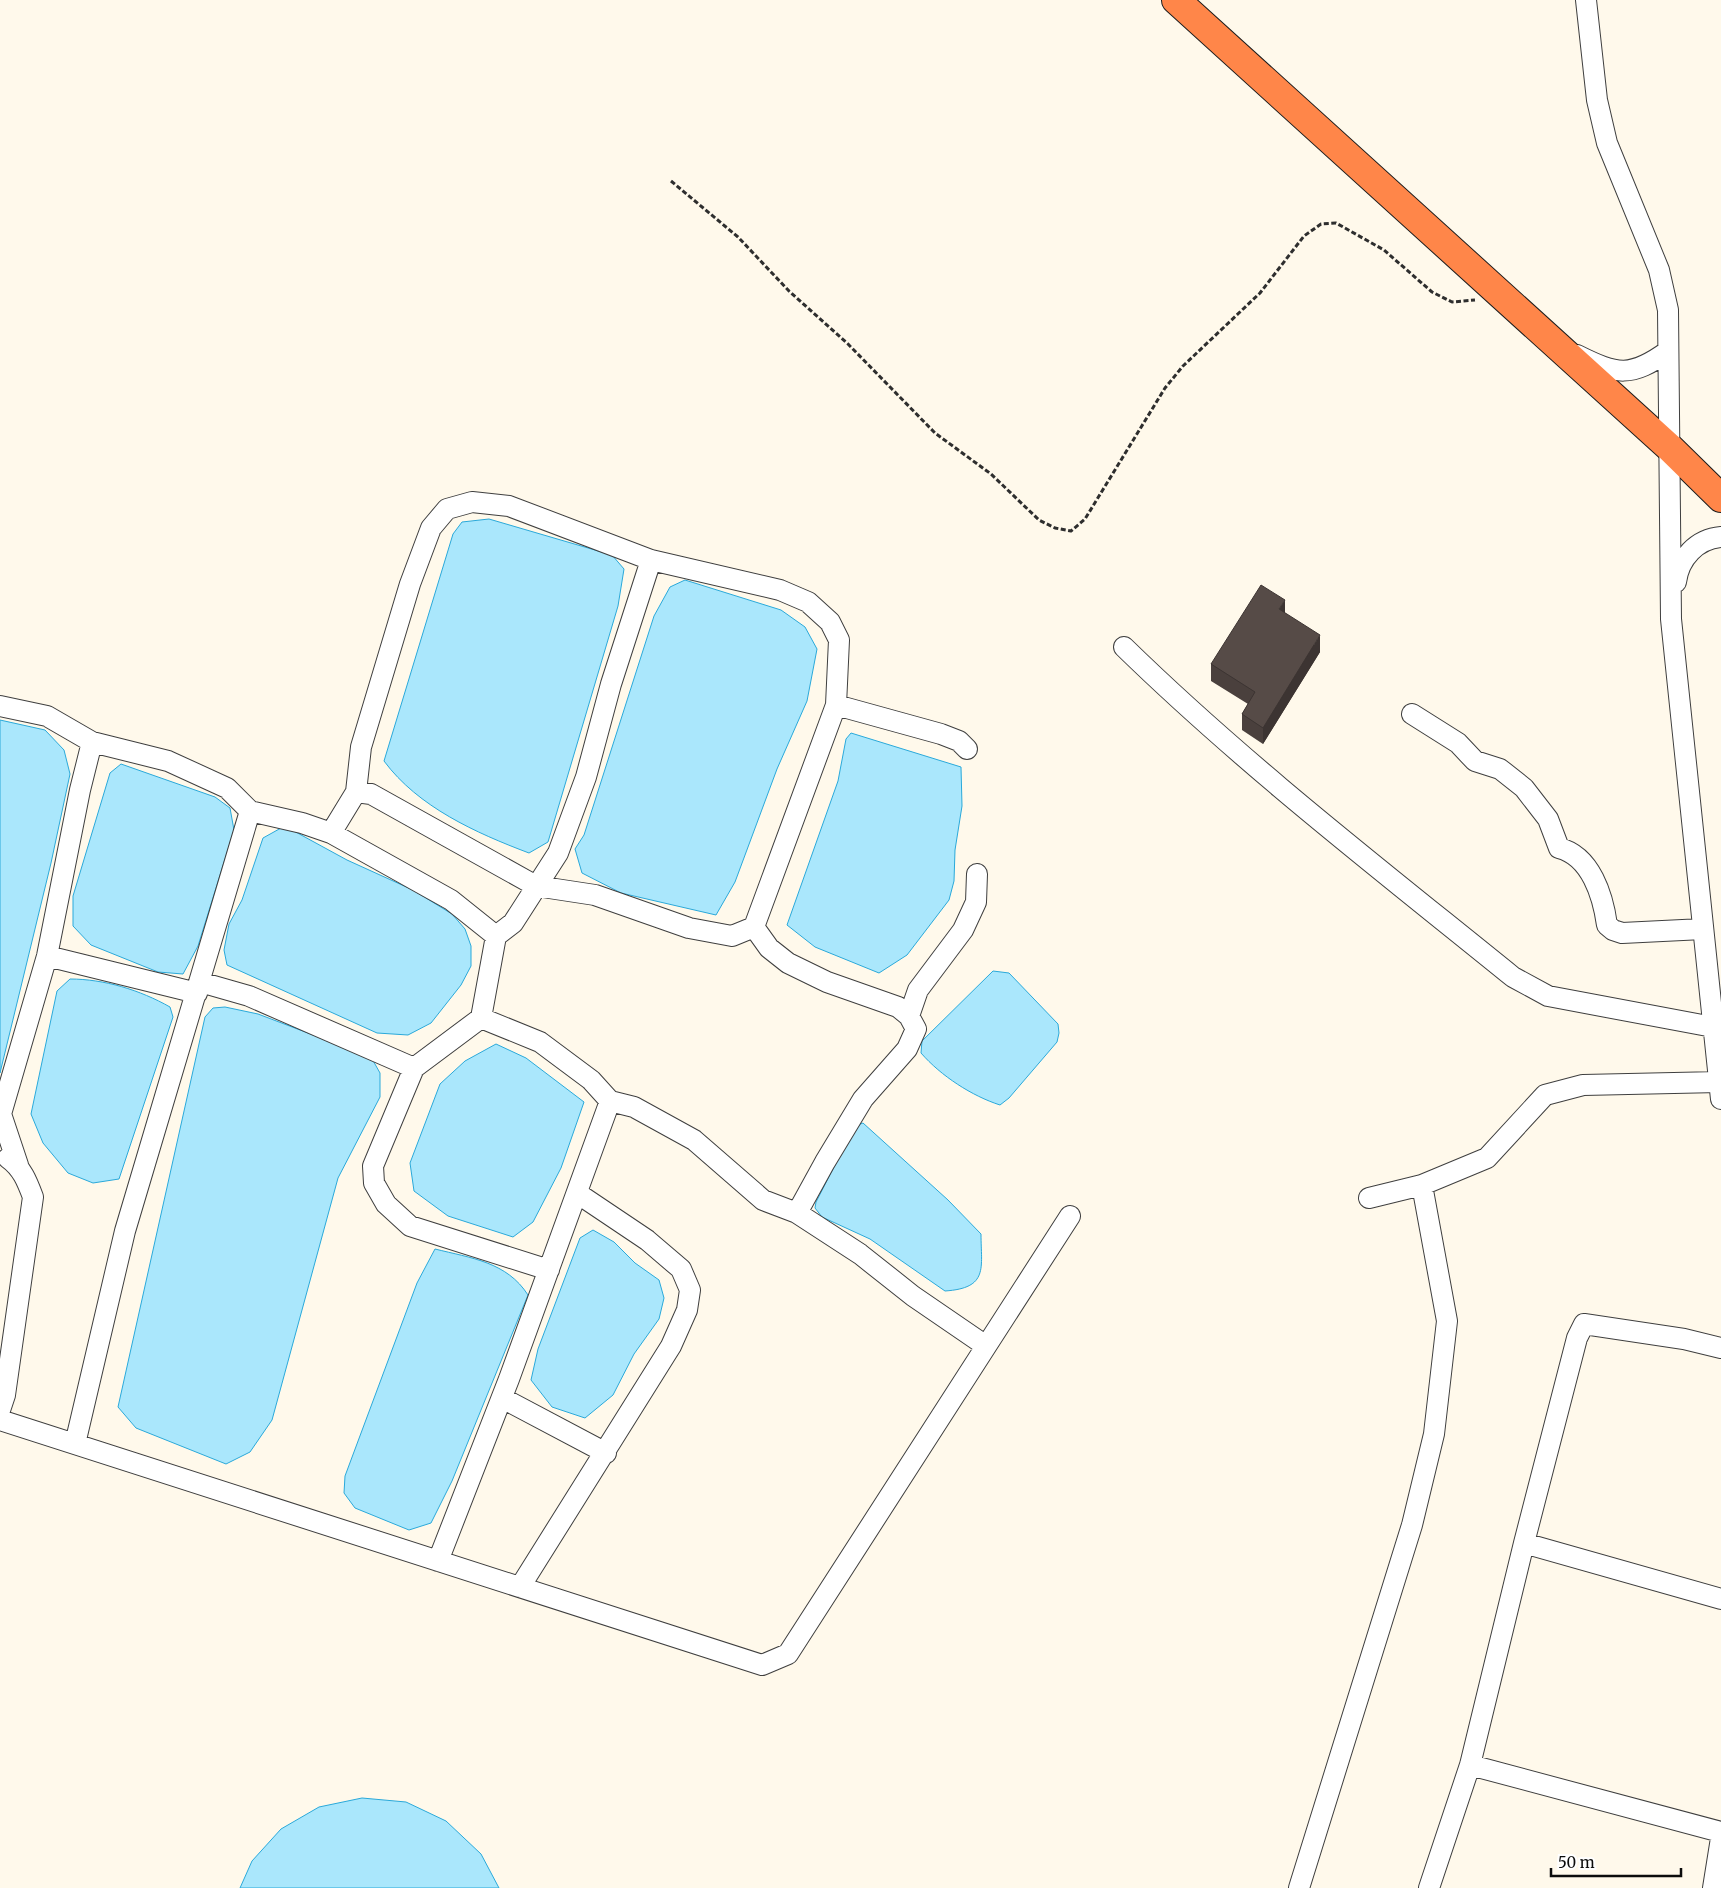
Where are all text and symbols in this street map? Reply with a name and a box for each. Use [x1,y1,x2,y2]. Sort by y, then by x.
scale bar [1551,1846,1681,1878]
text: 50 m [1558,1853,1595,1872]

